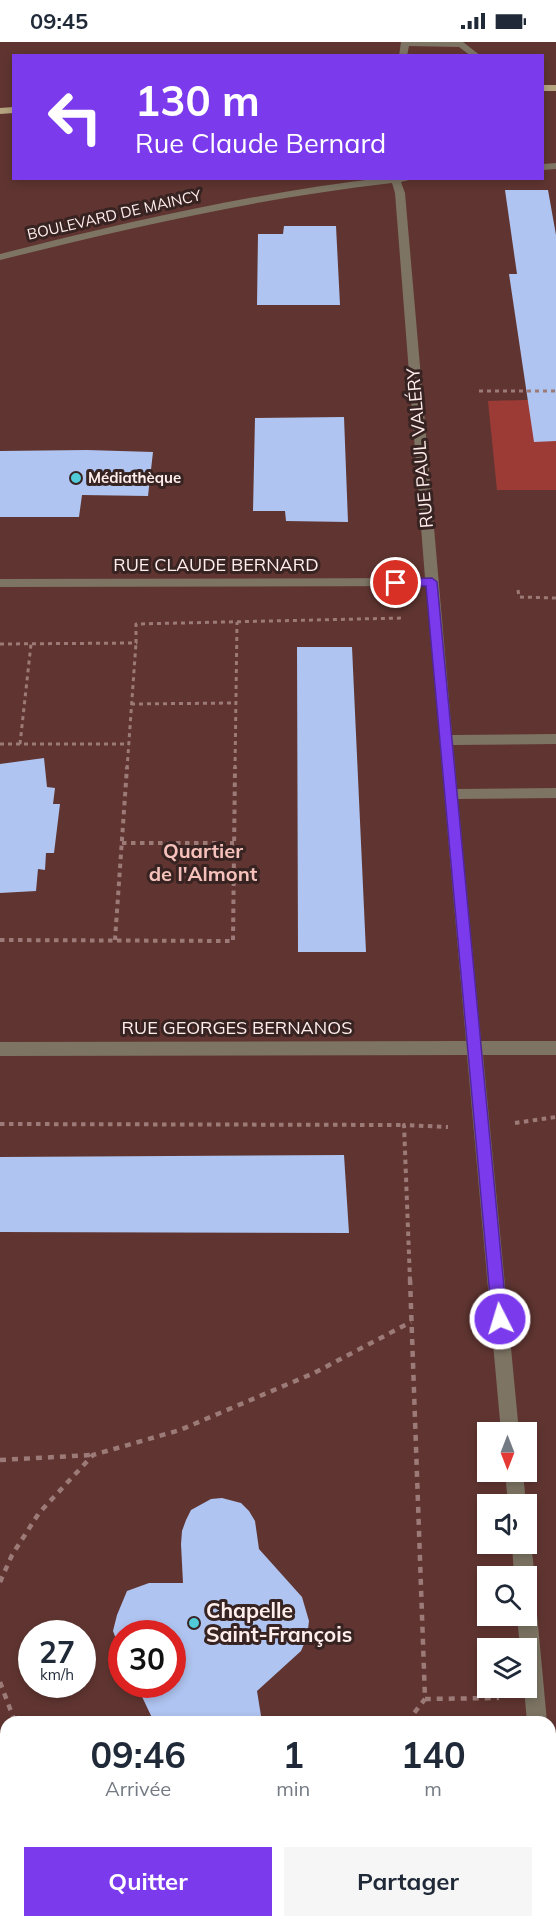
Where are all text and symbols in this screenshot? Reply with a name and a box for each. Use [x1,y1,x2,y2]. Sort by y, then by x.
text: 09:45 [30,7,88,35]
text: 130 m [135,74,260,127]
icon: left [36,78,114,156]
text: Rue Claude Bernard [135,126,386,160]
street label: BOULEVARD DE MAINCY [25,185,204,244]
street label: RUE PAUL VALÉRY [401,366,438,529]
place label: Médiathèque [88,468,181,487]
marker: Médiathèque [69,471,83,485]
street label: RUE CLAUDE BERNARD [113,553,319,576]
pin [370,557,421,608]
icon: arrive [379,566,412,599]
district label: Quartier de l'Almont [149,838,258,886]
street label: RUE GEORGES BERNANOS [122,1016,352,1039]
position arrow [468,1287,532,1351]
north arrow [477,1422,537,1482]
map controls [477,1422,537,1698]
button: sound [477,1494,537,1554]
button: search [477,1566,537,1626]
place label: Chapelle Saint-François [206,1597,352,1647]
marker: Chapelle Saint-François [187,1616,201,1630]
speed limit sign: 30 [108,1620,186,1698]
text: 27 [39,1633,75,1671]
button: layers [477,1638,537,1698]
text: km/h [40,1665,74,1684]
text: 09:46 [90,1732,186,1777]
text: 1 [282,1732,304,1777]
text: 140 [401,1732,466,1777]
text: Arrivée [105,1776,171,1801]
text: min [276,1776,310,1801]
text: m [424,1776,442,1801]
button: Quitter [24,1847,272,1916]
button: Partager [284,1847,532,1916]

